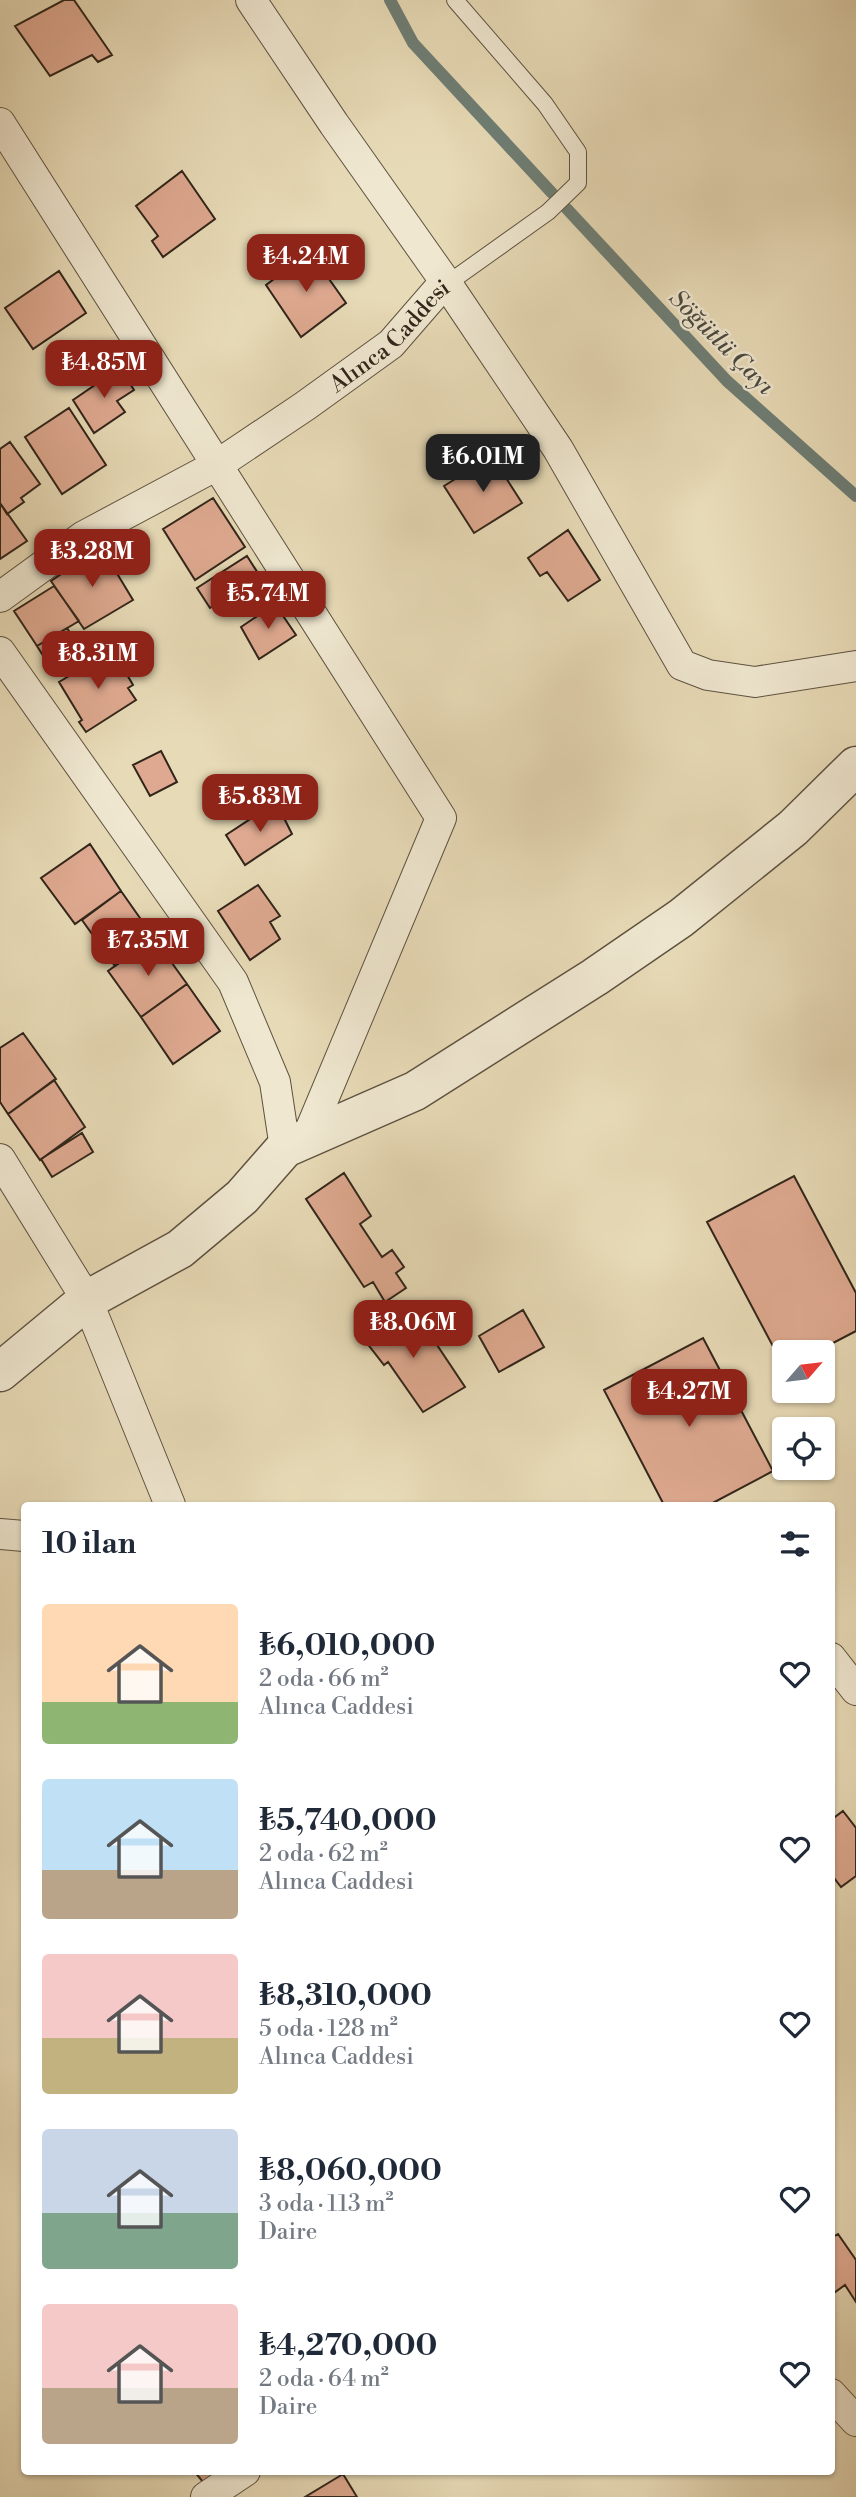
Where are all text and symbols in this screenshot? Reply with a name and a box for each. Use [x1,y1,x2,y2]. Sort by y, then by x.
pin: ₺4.24M [249,234,363,294]
text: ₺4.24M [263,243,349,271]
street label: Alınca Caddesi [323,274,455,399]
water label: Söğütlü Çayı [662,284,781,402]
pin: ₺4.85M [47,340,161,400]
text: ₺4.85M [61,349,147,377]
pin: ₺6.01M [426,434,540,494]
text: ₺6.01M [442,443,524,471]
pin: ₺3.28M [35,530,149,589]
text: ₺3.28M [50,538,134,566]
pin: ₺5.74M [211,572,325,631]
text: ₺5.74M [227,580,309,608]
pin: ₺8.31M [41,632,155,691]
text: ₺8.31M [58,640,138,668]
pin: ₺5.83M [203,774,317,834]
text: ₺5.83M [218,783,302,811]
pin: ₺7.35M [91,918,205,978]
text: ₺7.35M [107,927,189,955]
pin: ₺8.06M [356,1300,470,1360]
text: ₺8.06M [370,1309,456,1337]
north arrow [772,1340,835,1404]
map controls [772,1340,835,1480]
pin: ₺4.27M [632,1370,746,1429]
text: ₺4.27M [647,1378,731,1406]
button: locate [772,1417,835,1480]
text: 10 ilan [42,1525,136,1563]
icon: filters [776,1525,814,1563]
text: ₺6,010,000 [259,1627,435,1665]
icon: home [98,1632,182,1716]
icon: heart [776,1655,814,1693]
text: 2 oda · 66 m² [259,1665,389,1693]
text: Alınca Caddesi [259,1693,414,1721]
text: ₺5,740,000 [259,1802,436,1840]
icon: home [98,1807,182,1891]
icon: heart [776,1830,814,1868]
text: 2 oda · 62 m² [259,1840,388,1868]
text: Alınca Caddesi [259,1868,414,1896]
text: ₺8,310,000 [259,1977,432,2015]
icon: home [98,1982,182,2066]
icon: heart [776,2005,814,2043]
text: 5 oda · 128 m² [259,2015,398,2043]
text: Alınca Caddesi [259,2043,414,2071]
text: ₺8,060,000 [259,2152,442,2190]
icon: home [98,2157,182,2241]
icon: heart [776,2180,814,2218]
text: 3 oda · 113 m² [259,2190,394,2218]
text: Daire [259,2218,317,2246]
text: ₺4,270,000 [259,2327,437,2365]
icon: home [98,2332,182,2416]
icon: heart [776,2355,814,2393]
text: 2 oda · 64 m² [259,2365,389,2393]
text: Daire [259,2393,317,2421]

